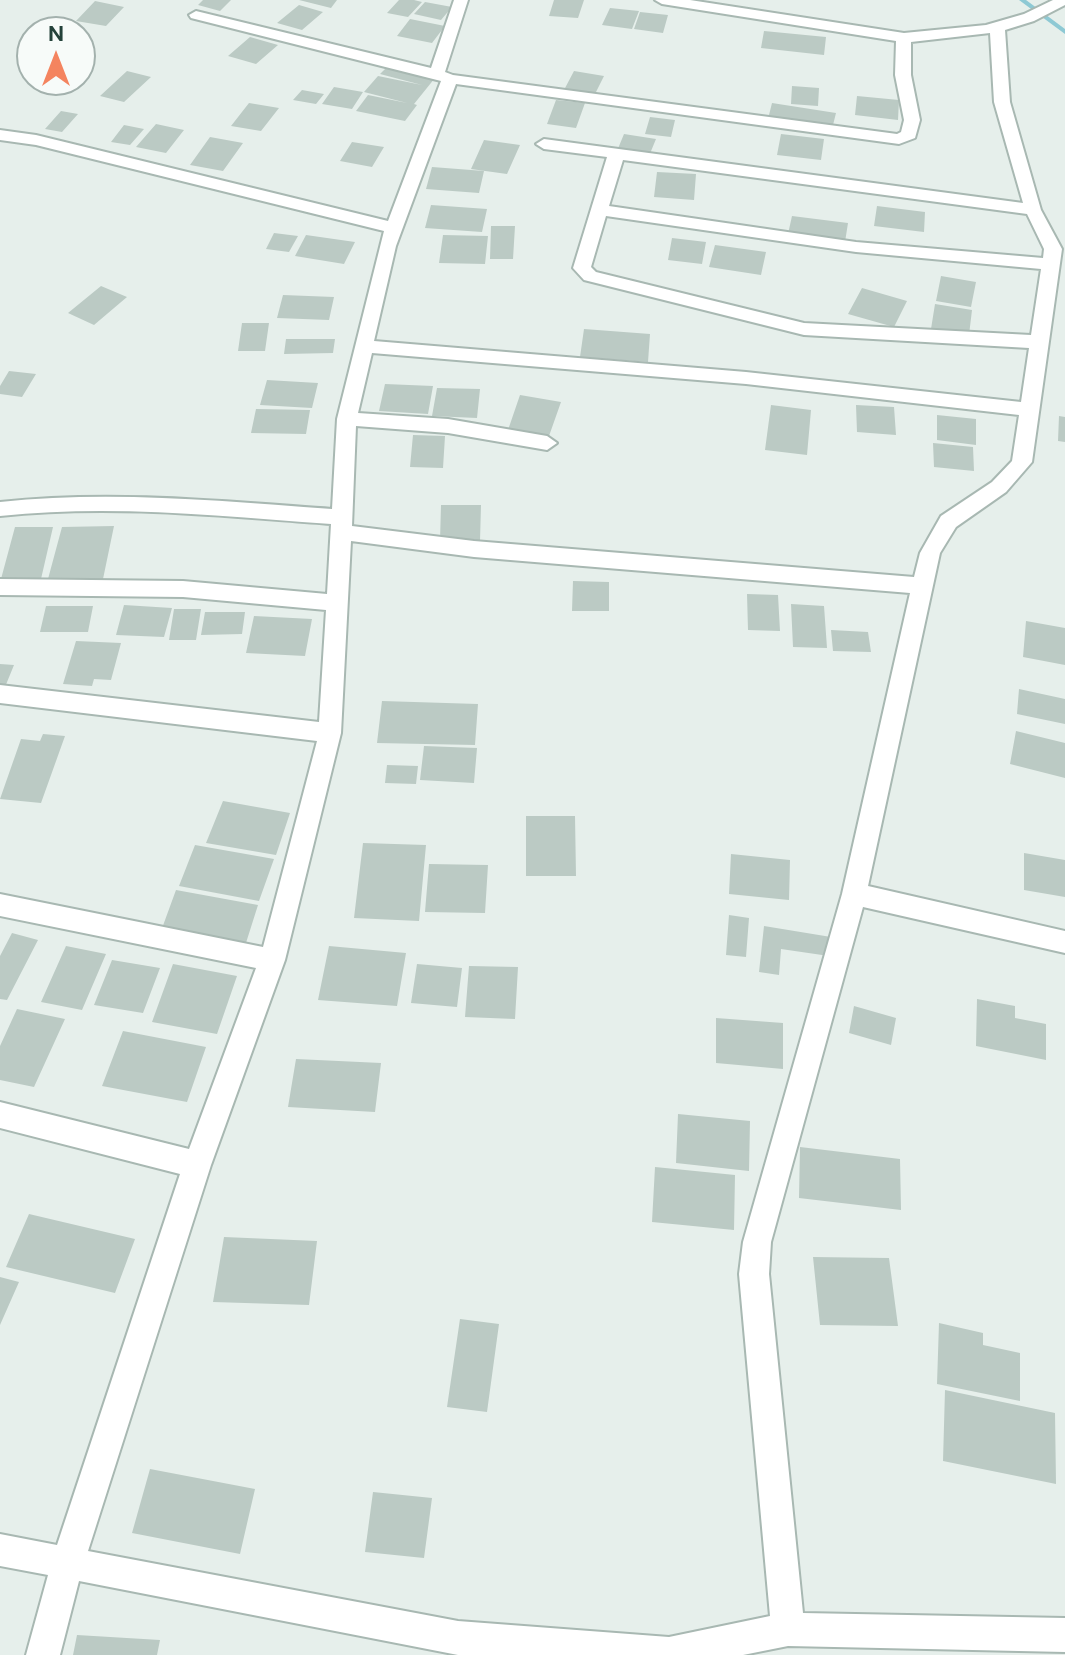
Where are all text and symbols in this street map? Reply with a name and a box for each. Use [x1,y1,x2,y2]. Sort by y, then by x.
north arrow [16,16,96,96]
text: N [48,19,64,48]

